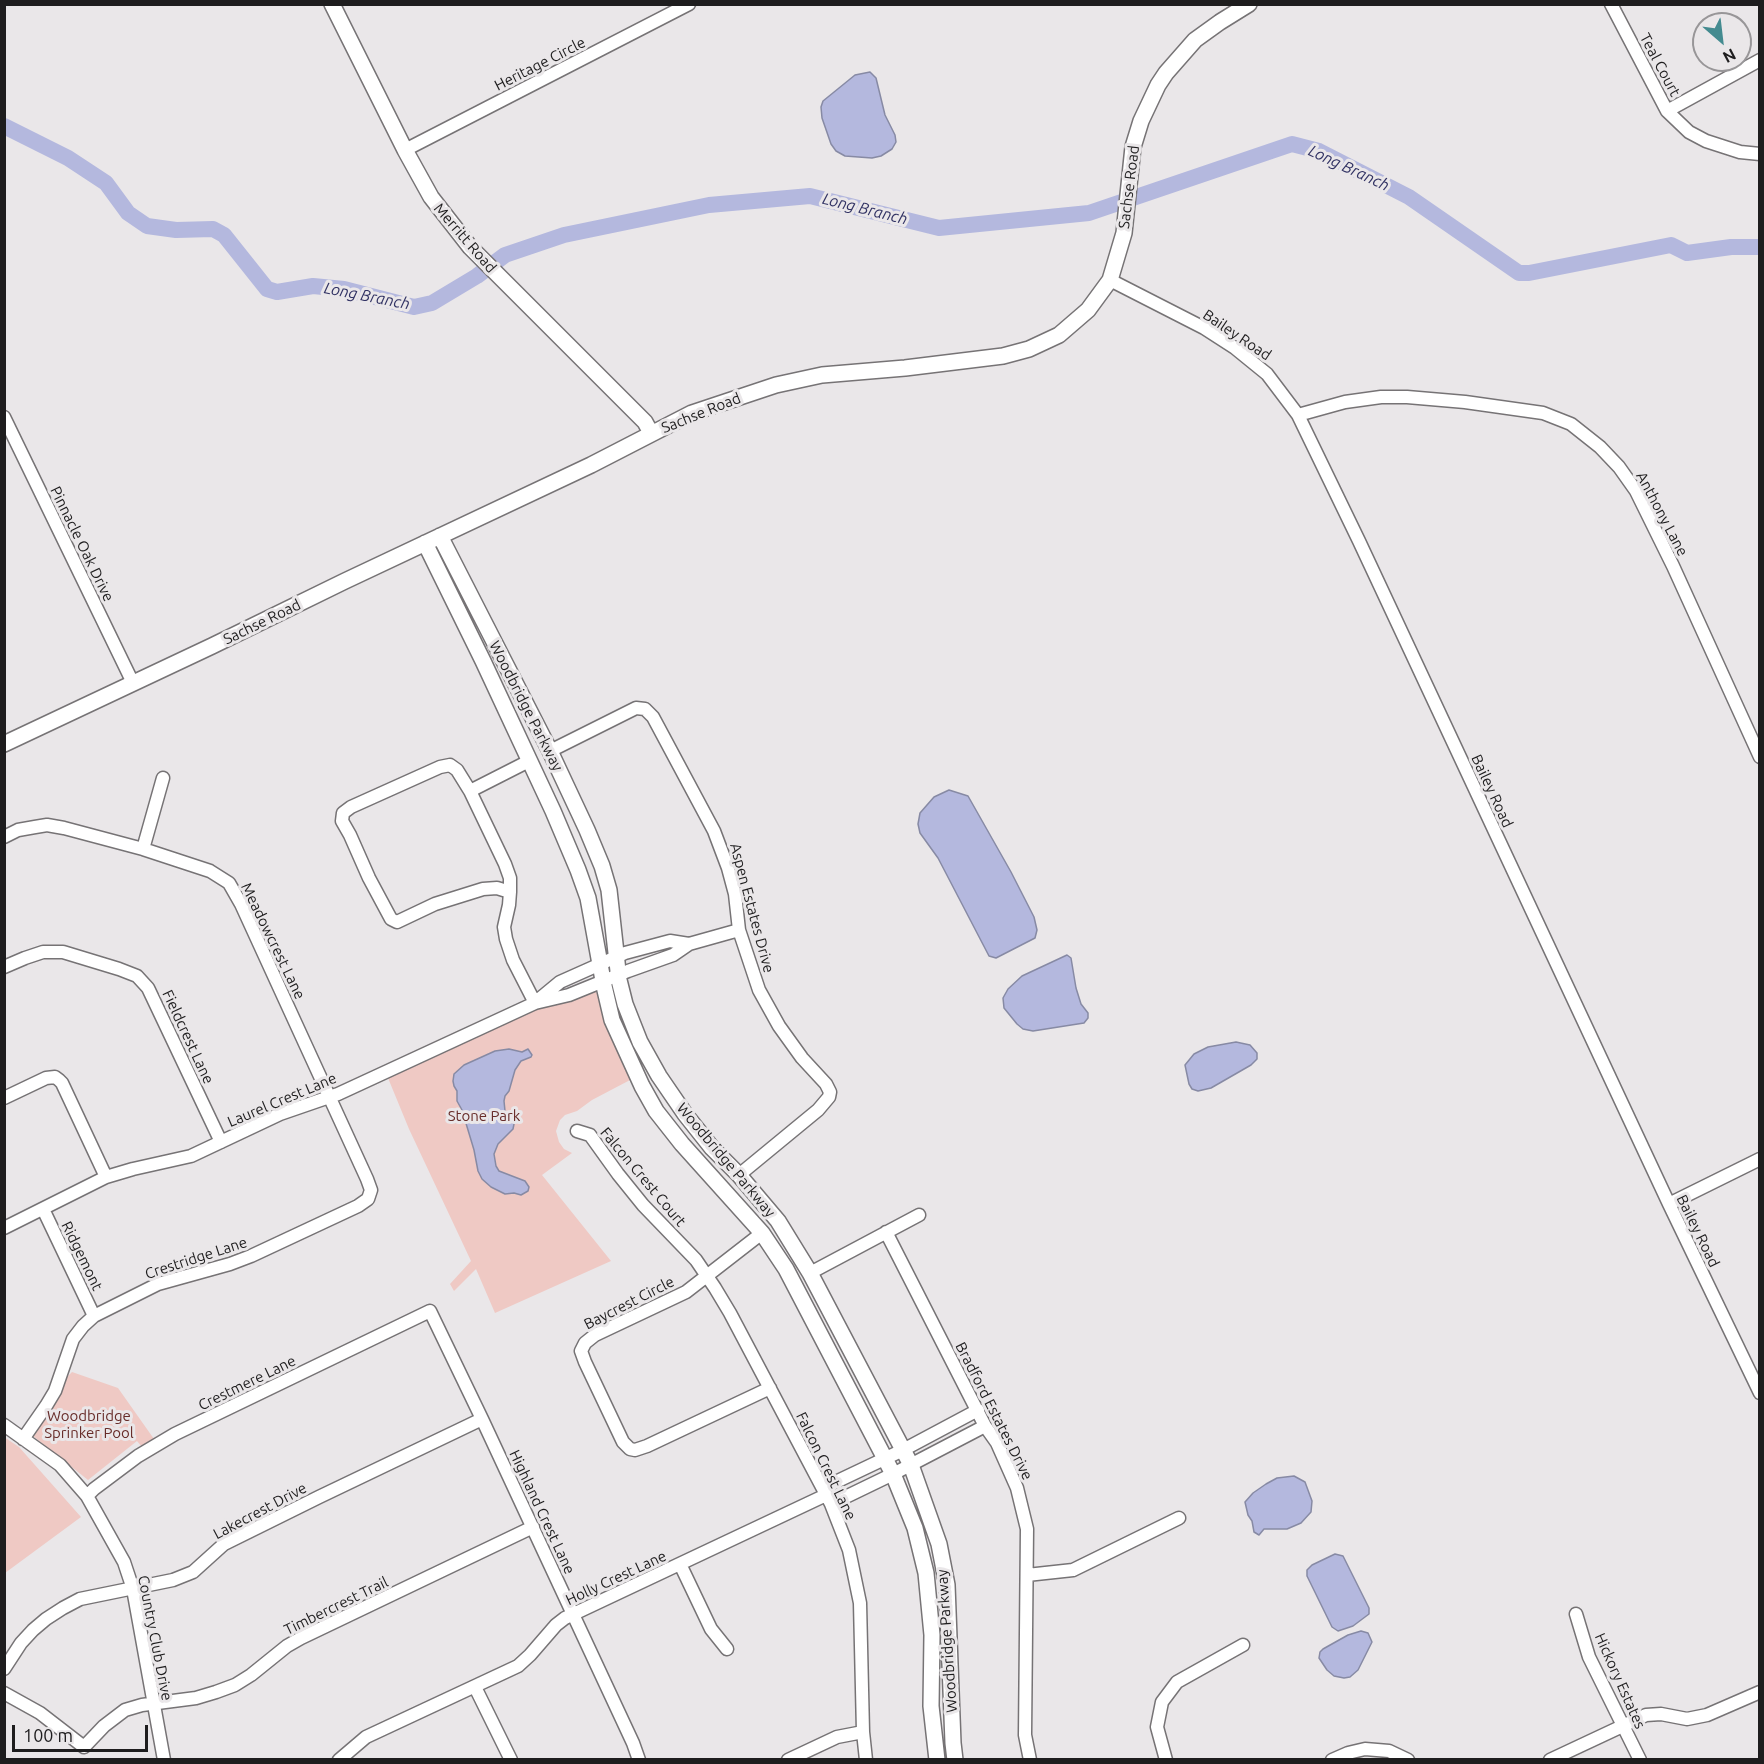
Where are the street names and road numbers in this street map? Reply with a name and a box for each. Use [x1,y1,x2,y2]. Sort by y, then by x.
street label: Teal Court [1636,30,1684,100]
street label: Heritage Circle [492,33,588,95]
street label: Sachse Road [1115,144,1143,230]
street label: Merritt Road [430,200,500,276]
street label: Bailey Road [1199,306,1275,364]
street label: Sachse Road [659,389,743,437]
street label: Anthony Lane [1632,469,1692,559]
street label: Pinnacle Oak Drive [46,483,118,605]
street label: Sachse Road [220,596,304,648]
street label: Woodbridge Parkway [485,638,567,774]
street label: Bailey Road [1467,752,1517,830]
street label: Aspen Estates Drive [726,841,778,975]
street label: Meadowcrest Lane [237,880,309,1002]
street label: Fieldcrest Lane [158,987,218,1087]
street label: Laurel Crest Lane [225,1069,339,1131]
street label: Woodbridge Parkway [673,1099,779,1221]
street label: Falcon Crest Court [596,1124,690,1230]
street label: Bailey Road [1673,1192,1723,1270]
street label: Ridgemont [58,1218,106,1294]
street label: Crestridge Lane [143,1233,249,1283]
street label: Baycrest Circle [581,1273,677,1333]
street label: Bradford Estates Drive [951,1339,1037,1483]
street label: Crestmere Lane [195,1352,299,1414]
street label: Falcon Crest Lane [792,1409,860,1523]
street label: Highland Crest Lane [505,1447,579,1577]
street label: Lakecrest Drive [210,1479,310,1543]
street label: Holly Crest Lane [563,1547,669,1609]
street label: Woodbridge Parkway [933,1569,961,1713]
street label: Timbercrest Trail [281,1573,391,1639]
street label: Country Club Drive [134,1574,176,1702]
street label: Hickory Estates [1591,1630,1649,1732]

